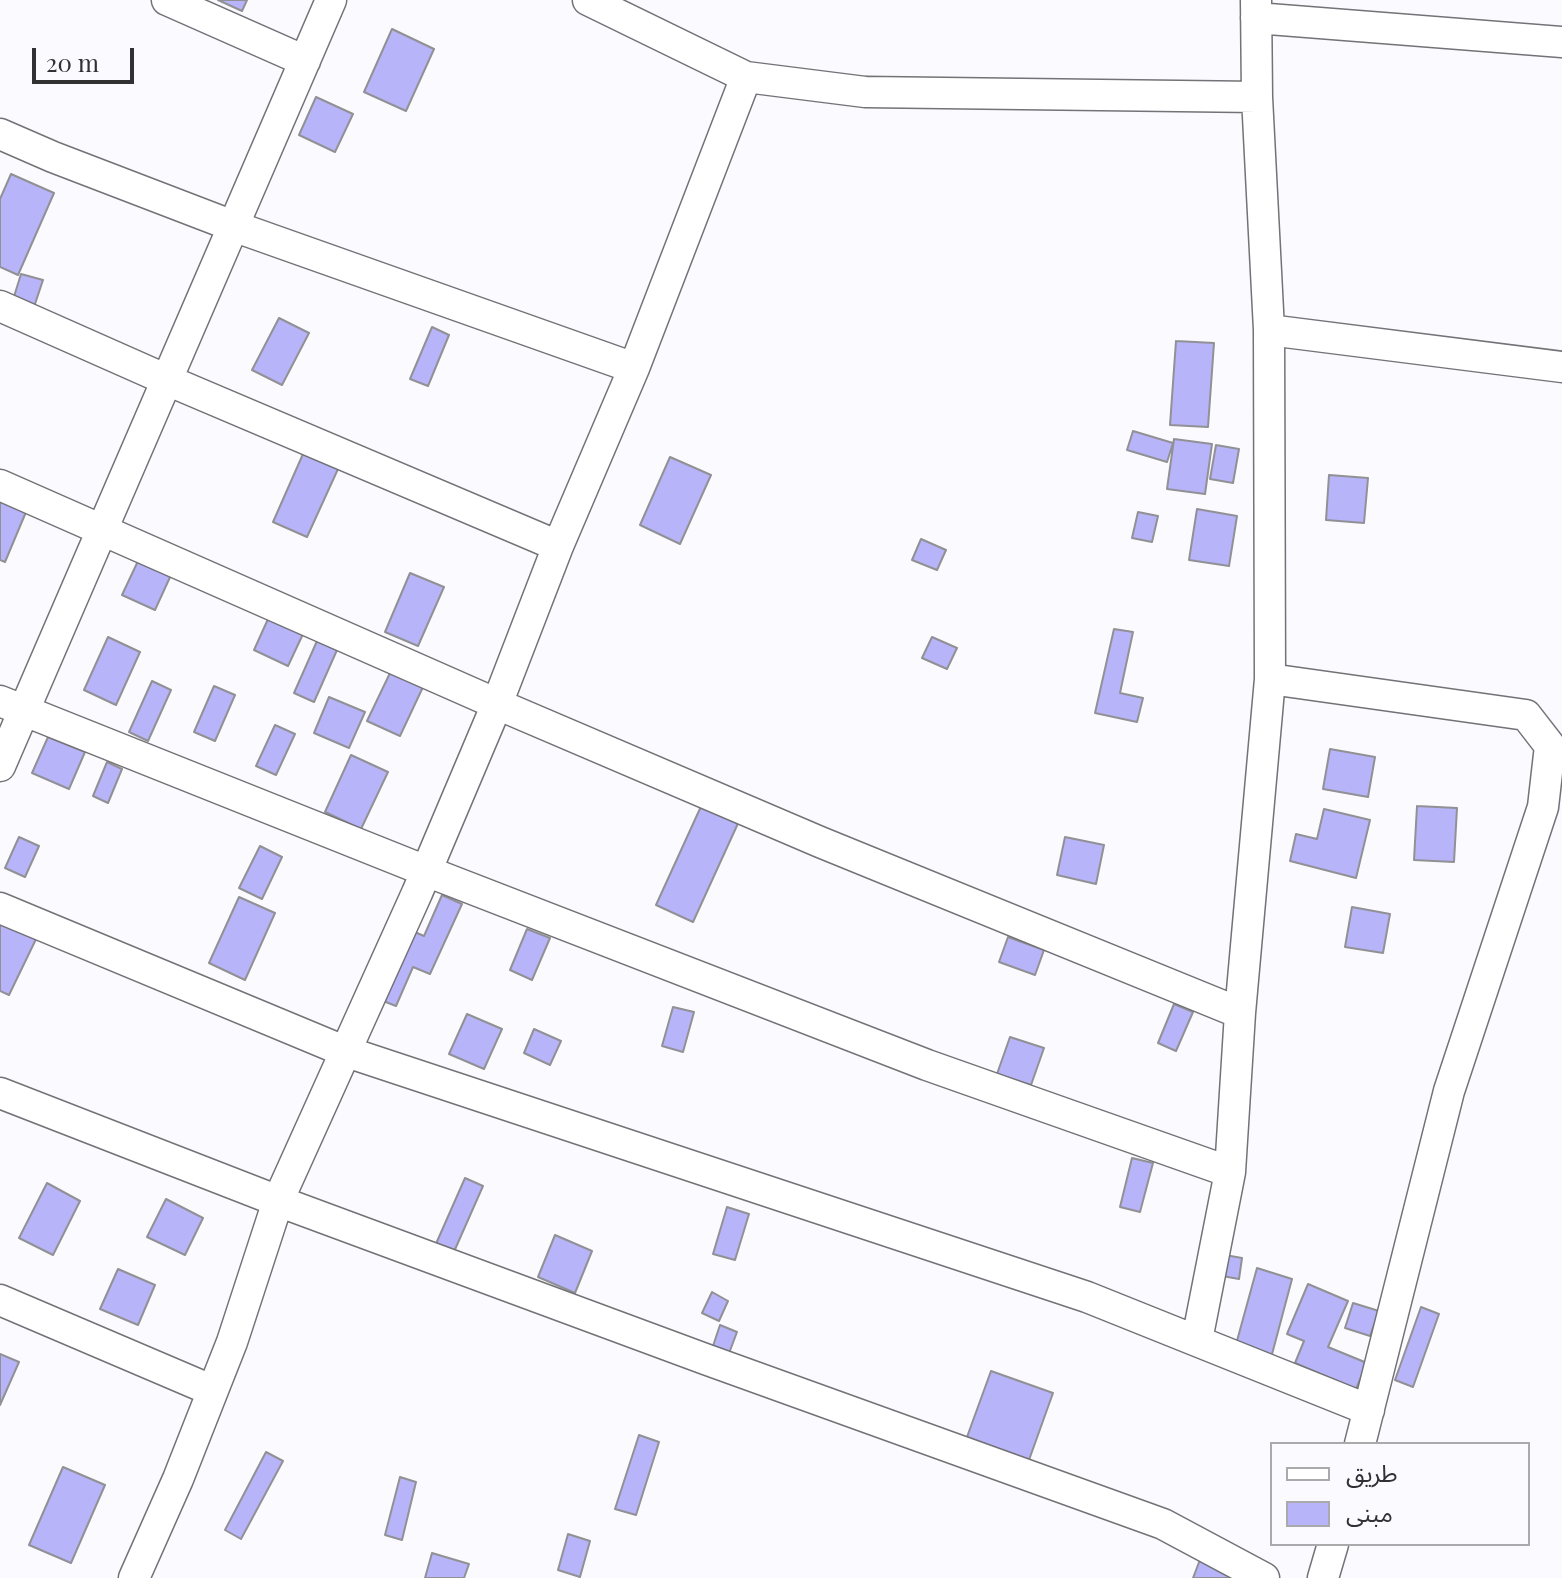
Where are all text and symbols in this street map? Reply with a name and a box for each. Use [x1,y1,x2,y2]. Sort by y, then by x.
scale bar [36,32,138,82]
text: 20 m [46,46,99,78]
legend [1270,1442,1530,1546]
text: طريق [1346,1456,1398,1488]
text: مبنى [1346,1496,1393,1528]

